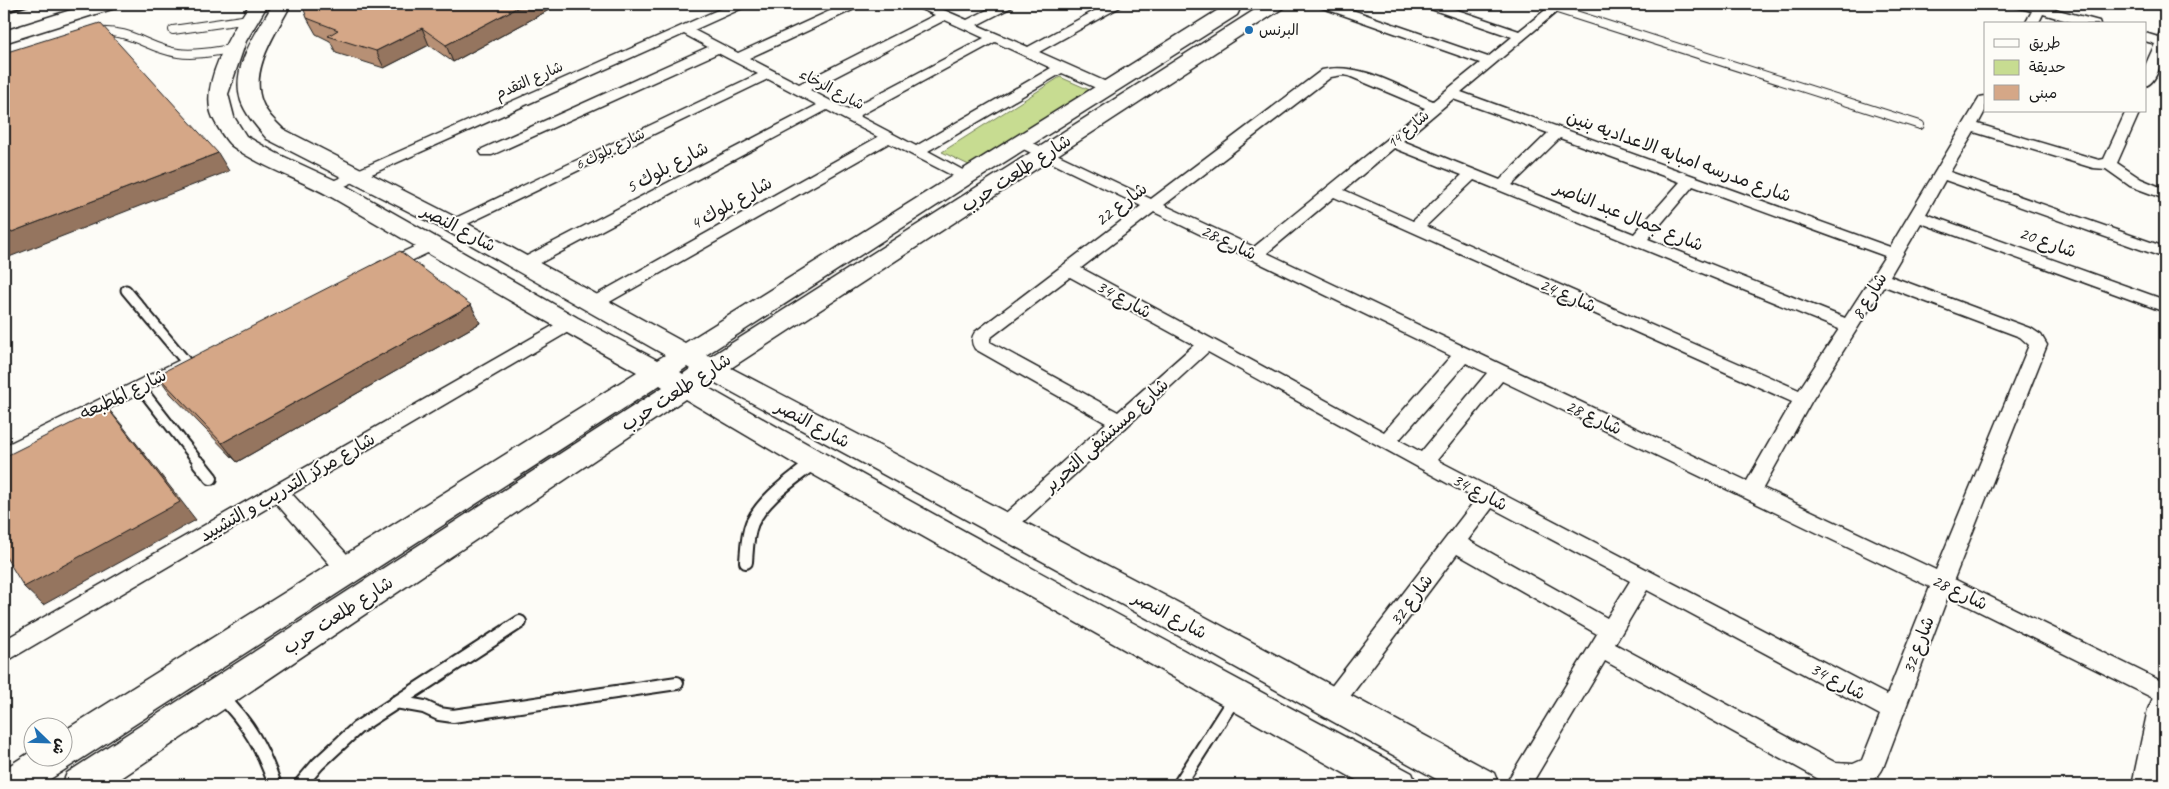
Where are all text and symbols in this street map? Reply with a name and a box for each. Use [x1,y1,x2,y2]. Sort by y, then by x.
place label: البرنس [1259,21,1299,40]
legend [1984,22,2146,112]
marker: البرنس [1243,24,1255,36]
text: طريق [2029,34,2061,53]
street label: شارع التقدم [492,57,567,106]
text: حديقة [2029,58,2066,77]
street label: شارع الرخاء [796,64,868,114]
text: مبنى [2029,84,2057,103]
street label: شارع مدرسه امبابه الاعداديه بنين [1563,105,1794,208]
street label: شارع 14 [1383,106,1433,153]
street label: شارع بلوك 6 [572,124,648,174]
street label: شارع طلعت حرب [957,129,1076,218]
street label: شارع بلوك 5 [622,136,713,199]
street label: شارع بلوك 4 [686,171,776,235]
street label: شارع جمال عبد الناصر [1549,175,1707,257]
street label: شارع 22 [1091,177,1152,231]
street label: شارع النصر [416,198,500,258]
street label: شارع 28 [1197,219,1261,266]
street label: شارع 20 [2016,221,2080,263]
street label: شارع 8 [1846,268,1893,324]
street label: شارع 24 [1536,273,1600,318]
street label: شارع 34 [1092,275,1155,324]
street label: شارع طلعت حرب [617,348,736,437]
street label: شارع المطبعه [76,364,170,425]
street label: شارع مستشفى التحرير [1038,373,1174,499]
street label: شارع النصر [770,394,854,454]
street label: شارع 28 [1562,394,1626,440]
street label: شارع مركز التدريب و التشييد [195,428,379,547]
street label: شارع 34 [1448,468,1511,517]
street label: شارع 28 [1928,569,1992,616]
street label: شارع 32 [1384,570,1438,631]
street label: شارع طلعت حرب [279,571,398,660]
street label: شارع النصر [1127,585,1211,645]
street label: شارع 32 [1897,613,1940,677]
street label: شارع 34 [1806,657,1869,706]
north arrow [22,716,72,766]
text: ش [49,736,70,757]

